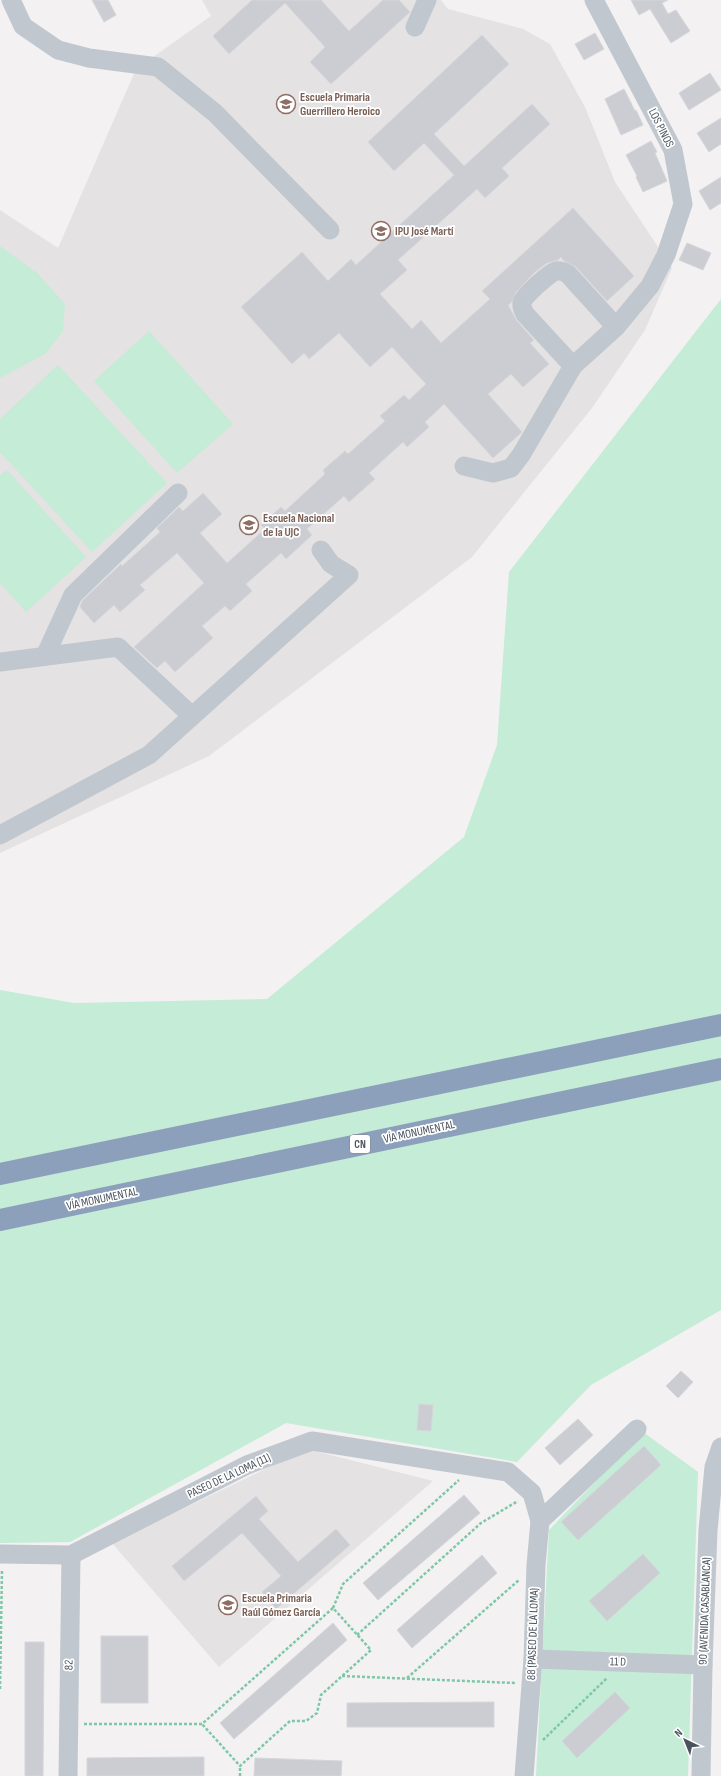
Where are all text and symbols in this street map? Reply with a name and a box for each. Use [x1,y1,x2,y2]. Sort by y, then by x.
place label: Escuela Primaria Guerrillero Heroico [300,90,380,119]
school or university icon: Escuela Primaria Guerrillero Heroico [275,93,297,115]
street label: LOS PINOS [645,106,677,150]
school or university icon: IPU José Martí [370,220,392,242]
place label: IPU José Martí [395,224,454,239]
place label: Escuela Nacional de la UJC [263,511,334,540]
school or university icon: Escuela Nacional de la UJC [238,514,260,536]
street label: VÍA MONUMENTAL [382,1117,456,1147]
road number: CN [350,1135,370,1153]
street label: VÍA MONUMENTAL [65,1184,139,1214]
street label: PASEO DE LA LOMA (11) [185,1450,273,1502]
street label: 90 (AVENIDA CASABLANCA) [696,1557,714,1665]
street label: 88 (PASEO DE LA LOMA) [524,1588,542,1680]
place label: Escuela Primaria Raúl Gómez García [242,1591,321,1620]
school or university icon: Escuela Primaria Raúl Gómez García [217,1594,239,1616]
street label: 11 D [610,1654,626,1670]
street label: 82 [61,1660,77,1670]
north arrow [665,1720,705,1760]
text: N [672,1726,685,1740]

